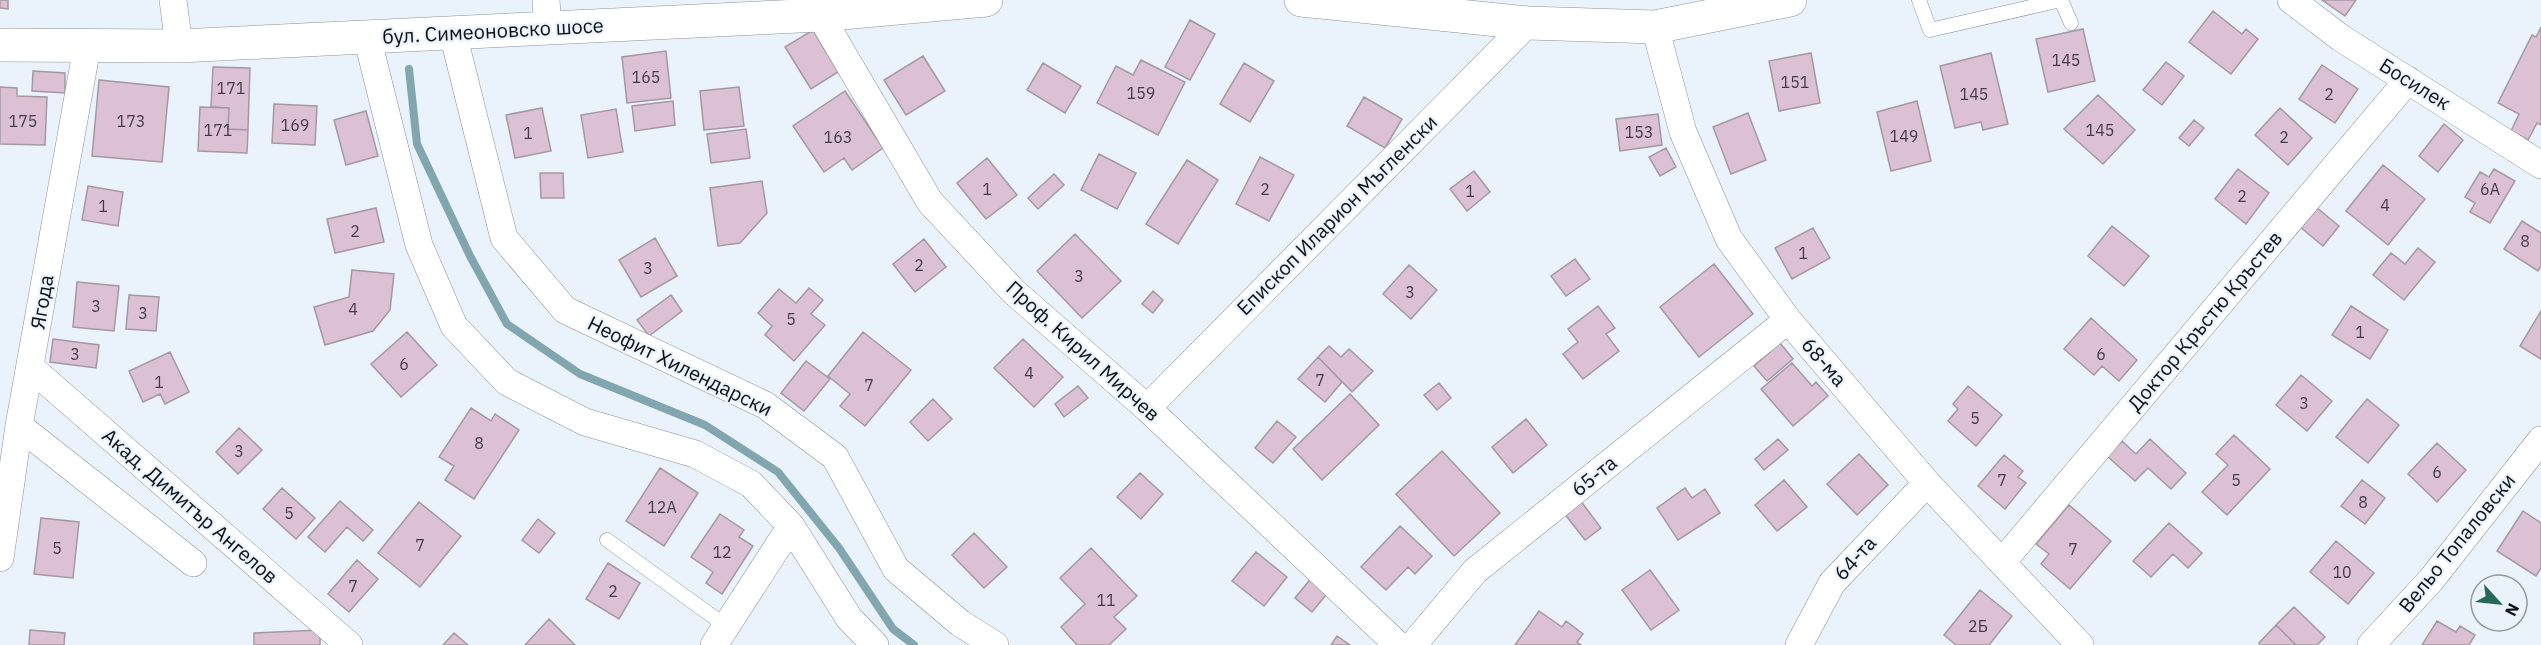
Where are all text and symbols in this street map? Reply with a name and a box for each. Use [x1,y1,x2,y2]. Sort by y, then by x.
street label: бул. Симеоновско шосе [382,11,604,50]
house number: 145 [2052,50,2080,70]
street label: Босилек [2375,51,2456,116]
house number: 165 [632,67,660,87]
house number: 151 [1781,72,1809,92]
house number: 171 [217,78,245,98]
house number: 159 [1127,83,1155,103]
house number: 145 [1960,84,1988,104]
house number: 2 [2324,84,2334,104]
street label: Епископ Иларион Мъгленски [1231,109,1443,321]
house number: 175 [9,111,37,131]
house number: 173 [117,111,145,131]
house number: 169 [281,115,309,135]
house number: 171 [204,120,232,140]
house number: 145 [2086,120,2114,140]
house number: 153 [1625,122,1653,142]
house number: 1 [523,123,533,143]
house number: 149 [1890,126,1918,146]
house number: 163 [824,127,852,147]
house number: 2 [2279,127,2289,147]
house number: 1 [982,179,992,199]
house number: 2 [1260,179,1270,199]
house number: 6А [2480,179,2500,199]
house number: 1 [1465,181,1475,201]
house number: 2 [2237,186,2247,206]
house number: 4 [2380,195,2390,215]
house number: 1 [98,196,108,216]
house number: 2 [350,221,360,241]
street label: Доктор Кръстю Кръстев [2121,225,2288,416]
house number: 8 [2520,231,2530,251]
house number: 1 [1798,243,1808,263]
house number: 2 [914,255,924,275]
house number: 3 [643,258,653,278]
house number: 3 [1074,266,1084,286]
street label: Ягода [23,272,60,331]
street label: Проф. Кирил Мирчев [1001,274,1166,427]
house number: 3 [1405,282,1415,302]
house number: 3 [91,296,101,316]
house number: 4 [348,299,358,319]
house number: 3 [138,303,148,323]
street label: Неофит Хилендарски [583,309,777,422]
house number: 5 [786,309,796,329]
house number: 1 [2355,322,2365,342]
street label: 68-ма [1796,331,1853,392]
house number: 3 [70,344,80,364]
house number: 6 [2096,344,2106,364]
house number: 6 [399,354,409,374]
house number: 4 [1024,363,1034,383]
house number: 7 [1315,370,1325,390]
house number: 1 [154,372,164,392]
house number: 7 [864,375,874,395]
house number: 3 [2299,393,2309,413]
house number: 5 [1970,408,1980,428]
street label: Акад. Димитър Ангелов [97,422,284,589]
house number: 8 [474,433,484,453]
house number: 3 [234,441,244,461]
street label: 65-та [1565,449,1622,502]
house number: 6 [2432,462,2442,482]
street label: Вельо Топаловски [2392,467,2521,618]
house number: 7 [1997,470,2007,490]
house number: 5 [2231,470,2241,490]
house number: 8 [2358,492,2368,512]
house number: 12А [647,497,677,517]
house number: 5 [284,503,294,523]
street label: 64-та [1827,529,1882,586]
house number: 7 [415,535,425,555]
house number: 5 [52,538,62,558]
house number: 7 [2068,539,2078,559]
house number: 12 [712,542,732,562]
house number: 10 [2332,562,2352,582]
north arrow [2469,573,2529,633]
house number: 7 [348,576,358,596]
house number: 2 [608,581,618,601]
house number: 11 [1096,590,1116,610]
text: N [2501,600,2524,620]
house number: 2Б [1968,616,1988,636]

